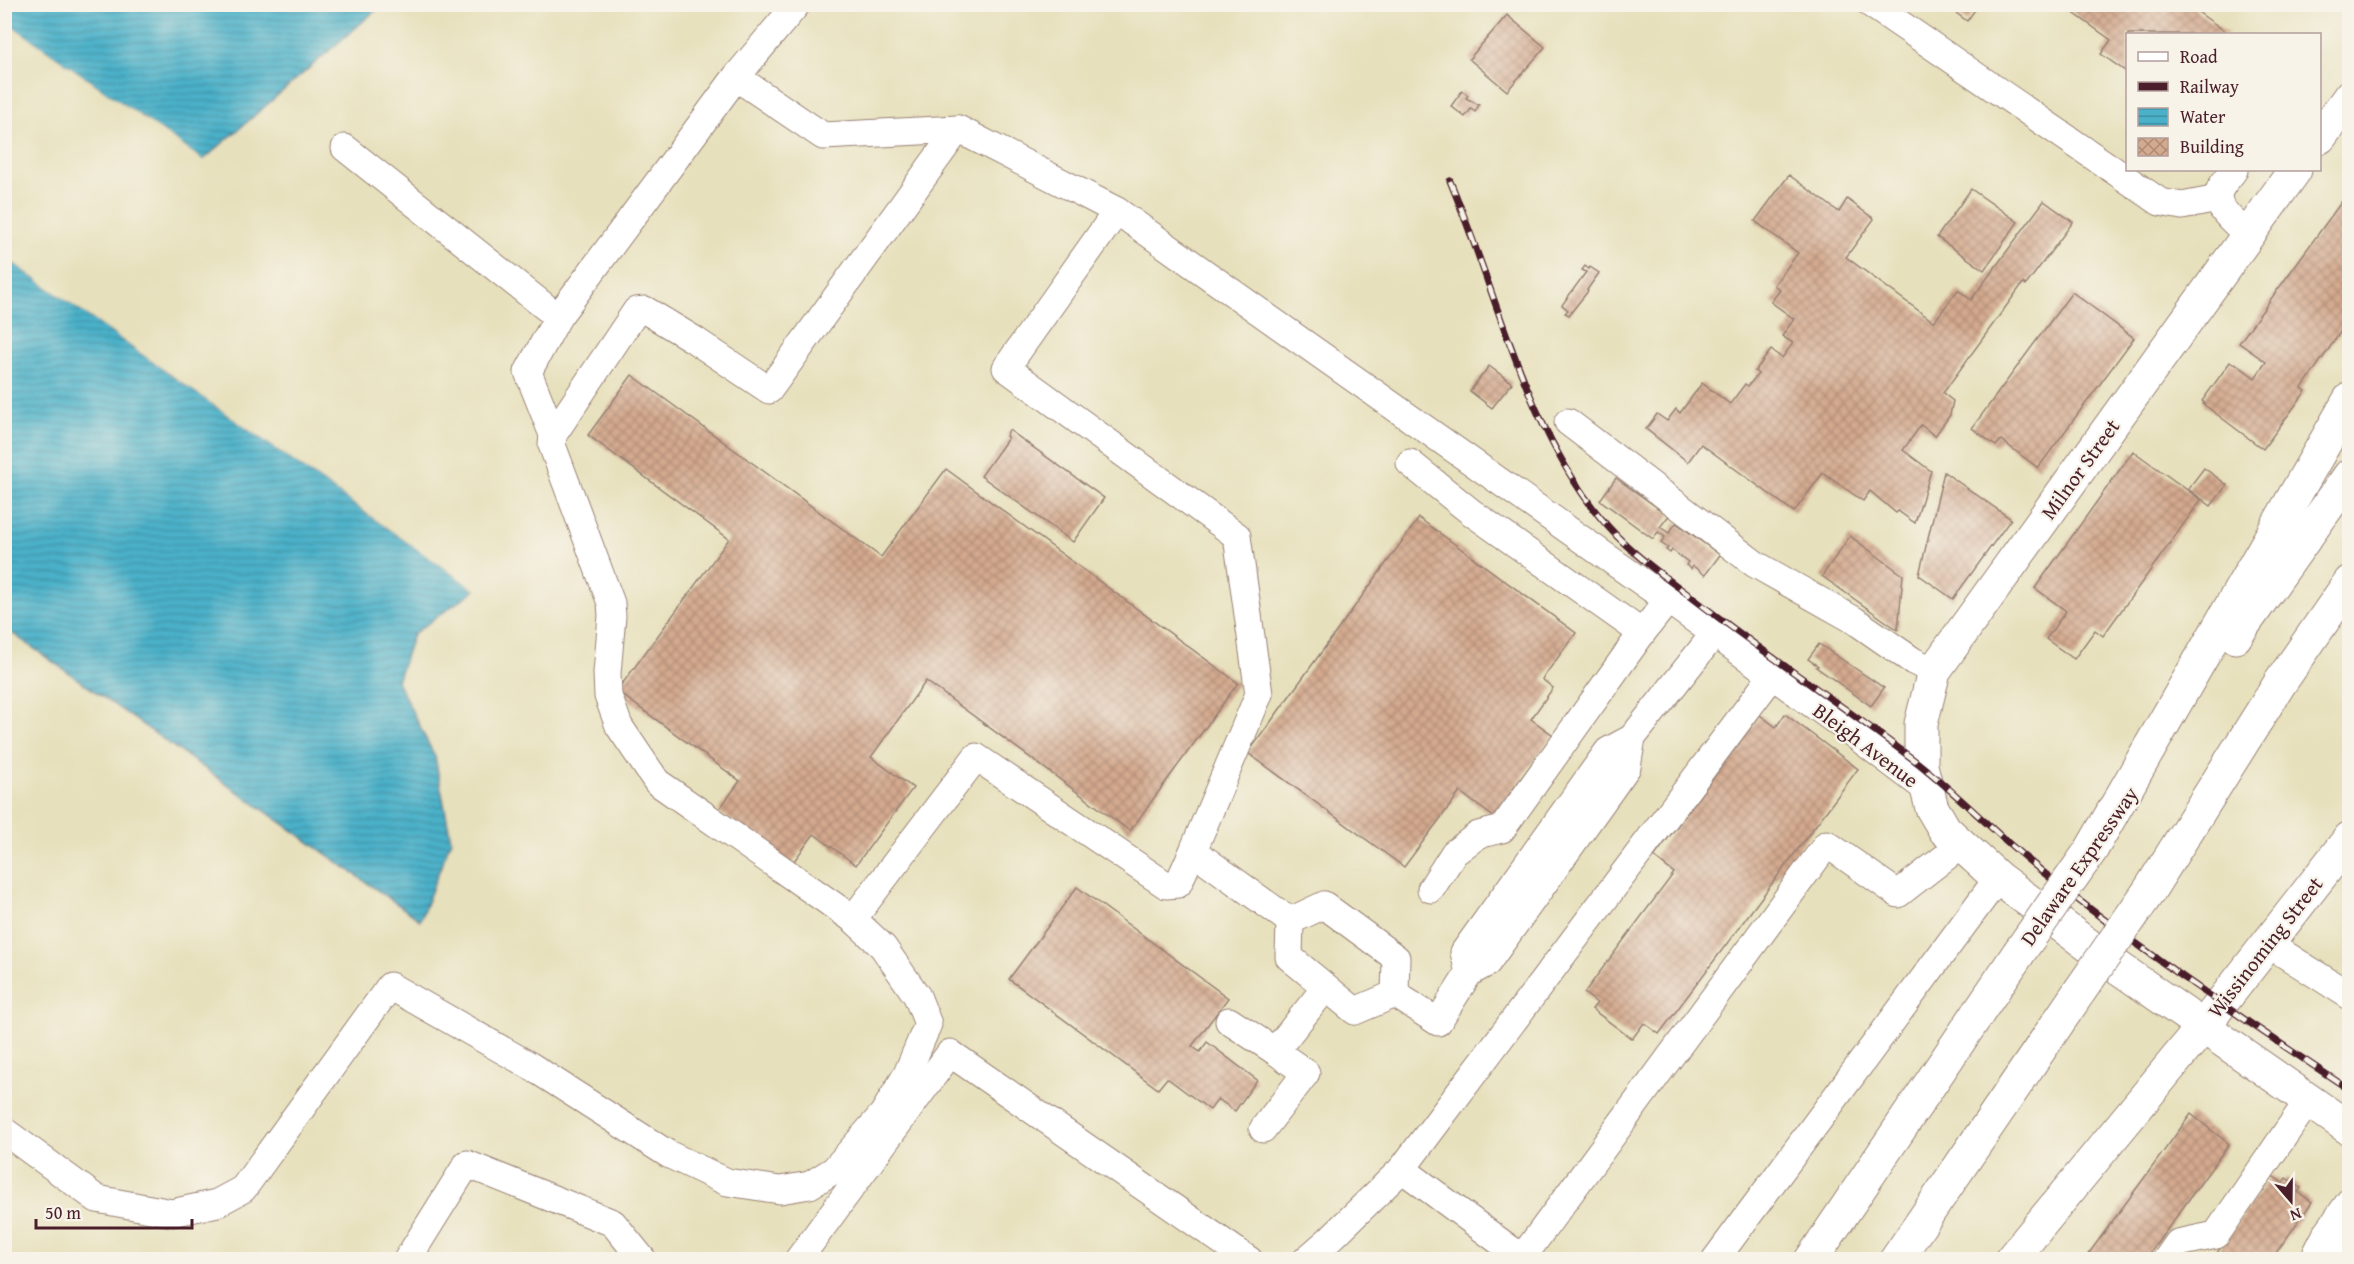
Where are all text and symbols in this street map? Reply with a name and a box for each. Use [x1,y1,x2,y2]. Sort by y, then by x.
legend [2126,33,2321,171]
text: Road [2180,43,2218,70]
text: Railway [2180,73,2239,100]
text: Water [2180,103,2226,130]
text: Building [2180,133,2244,160]
street label: Milnor Street [2033,412,2128,526]
street label: Bleigh Avenue [1807,695,1925,795]
street label: Delaware Expressway [2012,780,2146,952]
street label: Wissinoming Street [2200,869,2330,1024]
north arrow [2261,1171,2321,1231]
scale bar [36,1192,192,1230]
text: 50 m [45,1199,81,1226]
text: N [2287,1202,2305,1228]

